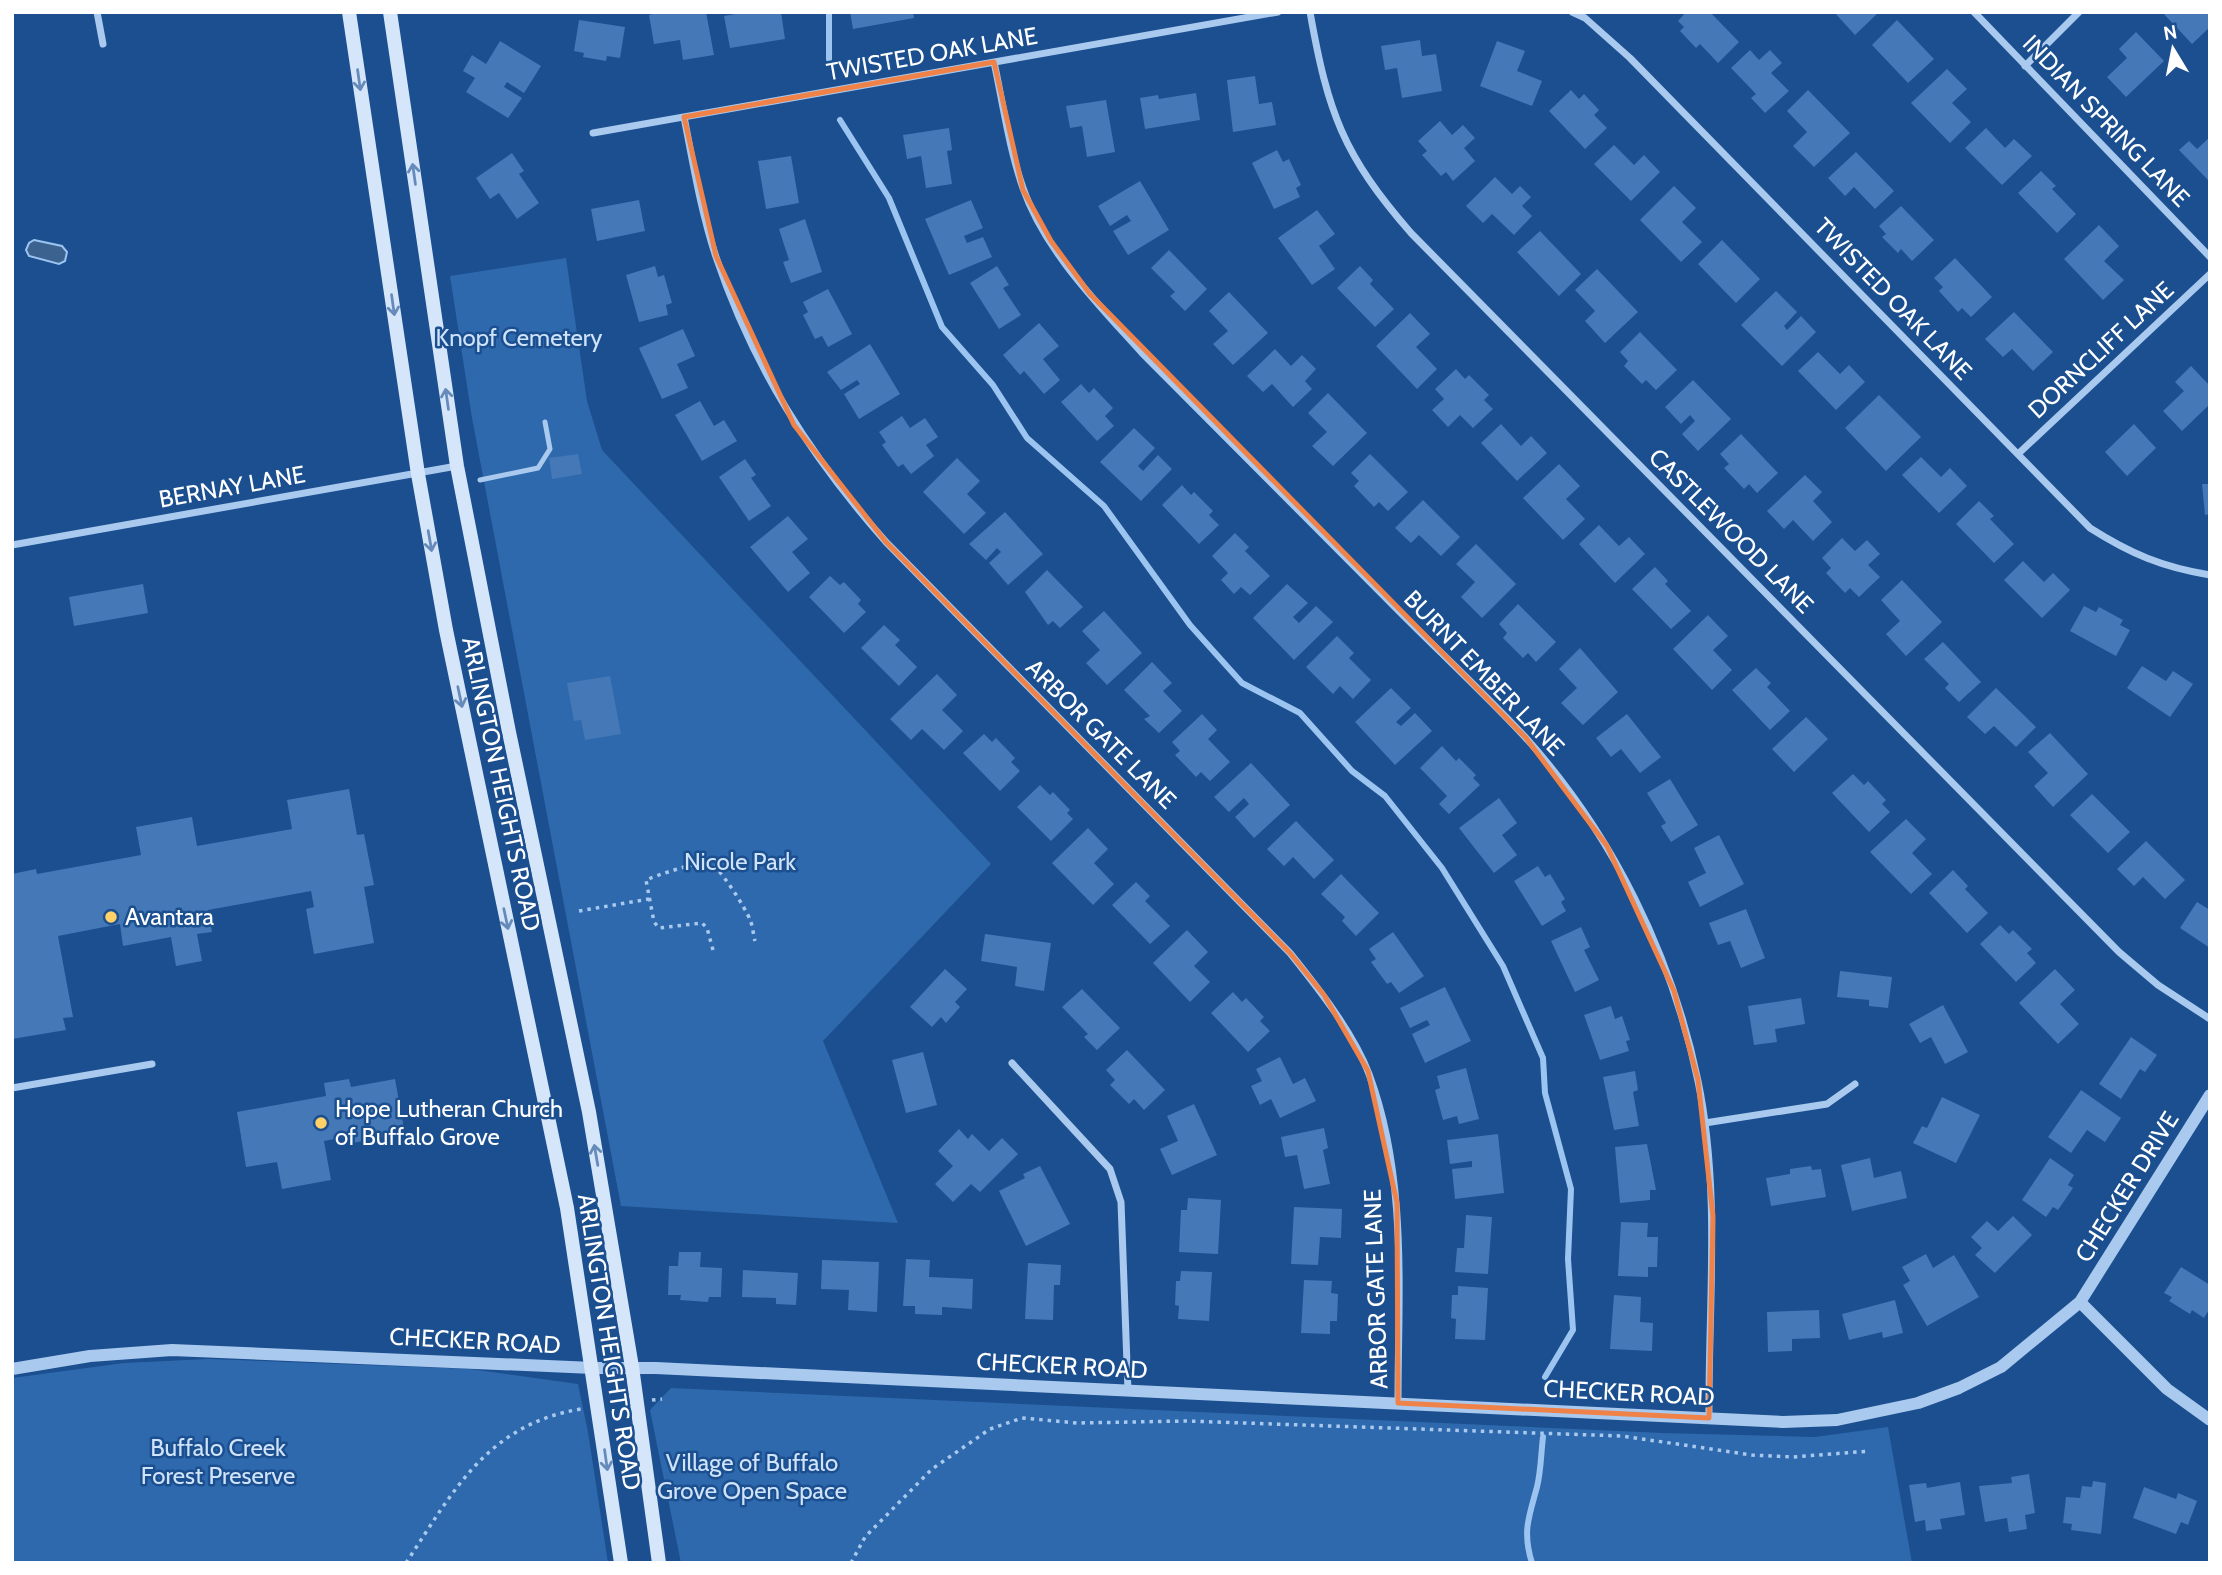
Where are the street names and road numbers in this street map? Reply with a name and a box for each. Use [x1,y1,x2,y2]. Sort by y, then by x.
street label: TWISTED OAK LANE [824,21,1040,86]
street label: INDIAN SPRING LANE [2017,29,2195,213]
street label: TWISTED OAK LANE [1809,212,1978,386]
street label: DORNCLIFF LANE [2022,275,2179,424]
street label: CASTLEWOOD LANE [1643,442,1820,619]
street label: BERNAY LANE [156,459,307,514]
street label: BURNT EMBER LANE [1398,584,1571,761]
street label: ARLINGTON HEIGHTS ROAD [456,634,547,934]
street label: ARBOR GATE LANE [1020,653,1182,815]
street label: CHECKER DRIVE [2069,1106,2185,1267]
street label: ARBOR GATE LANE [1358,1189,1393,1389]
street label: ARLINGTON HEIGHTS ROAD [572,1192,647,1492]
street label: CHECKER ROAD [389,1322,561,1359]
street label: CHECKER ROAD [976,1347,1148,1384]
street label: CHECKER ROAD [1543,1374,1715,1411]

